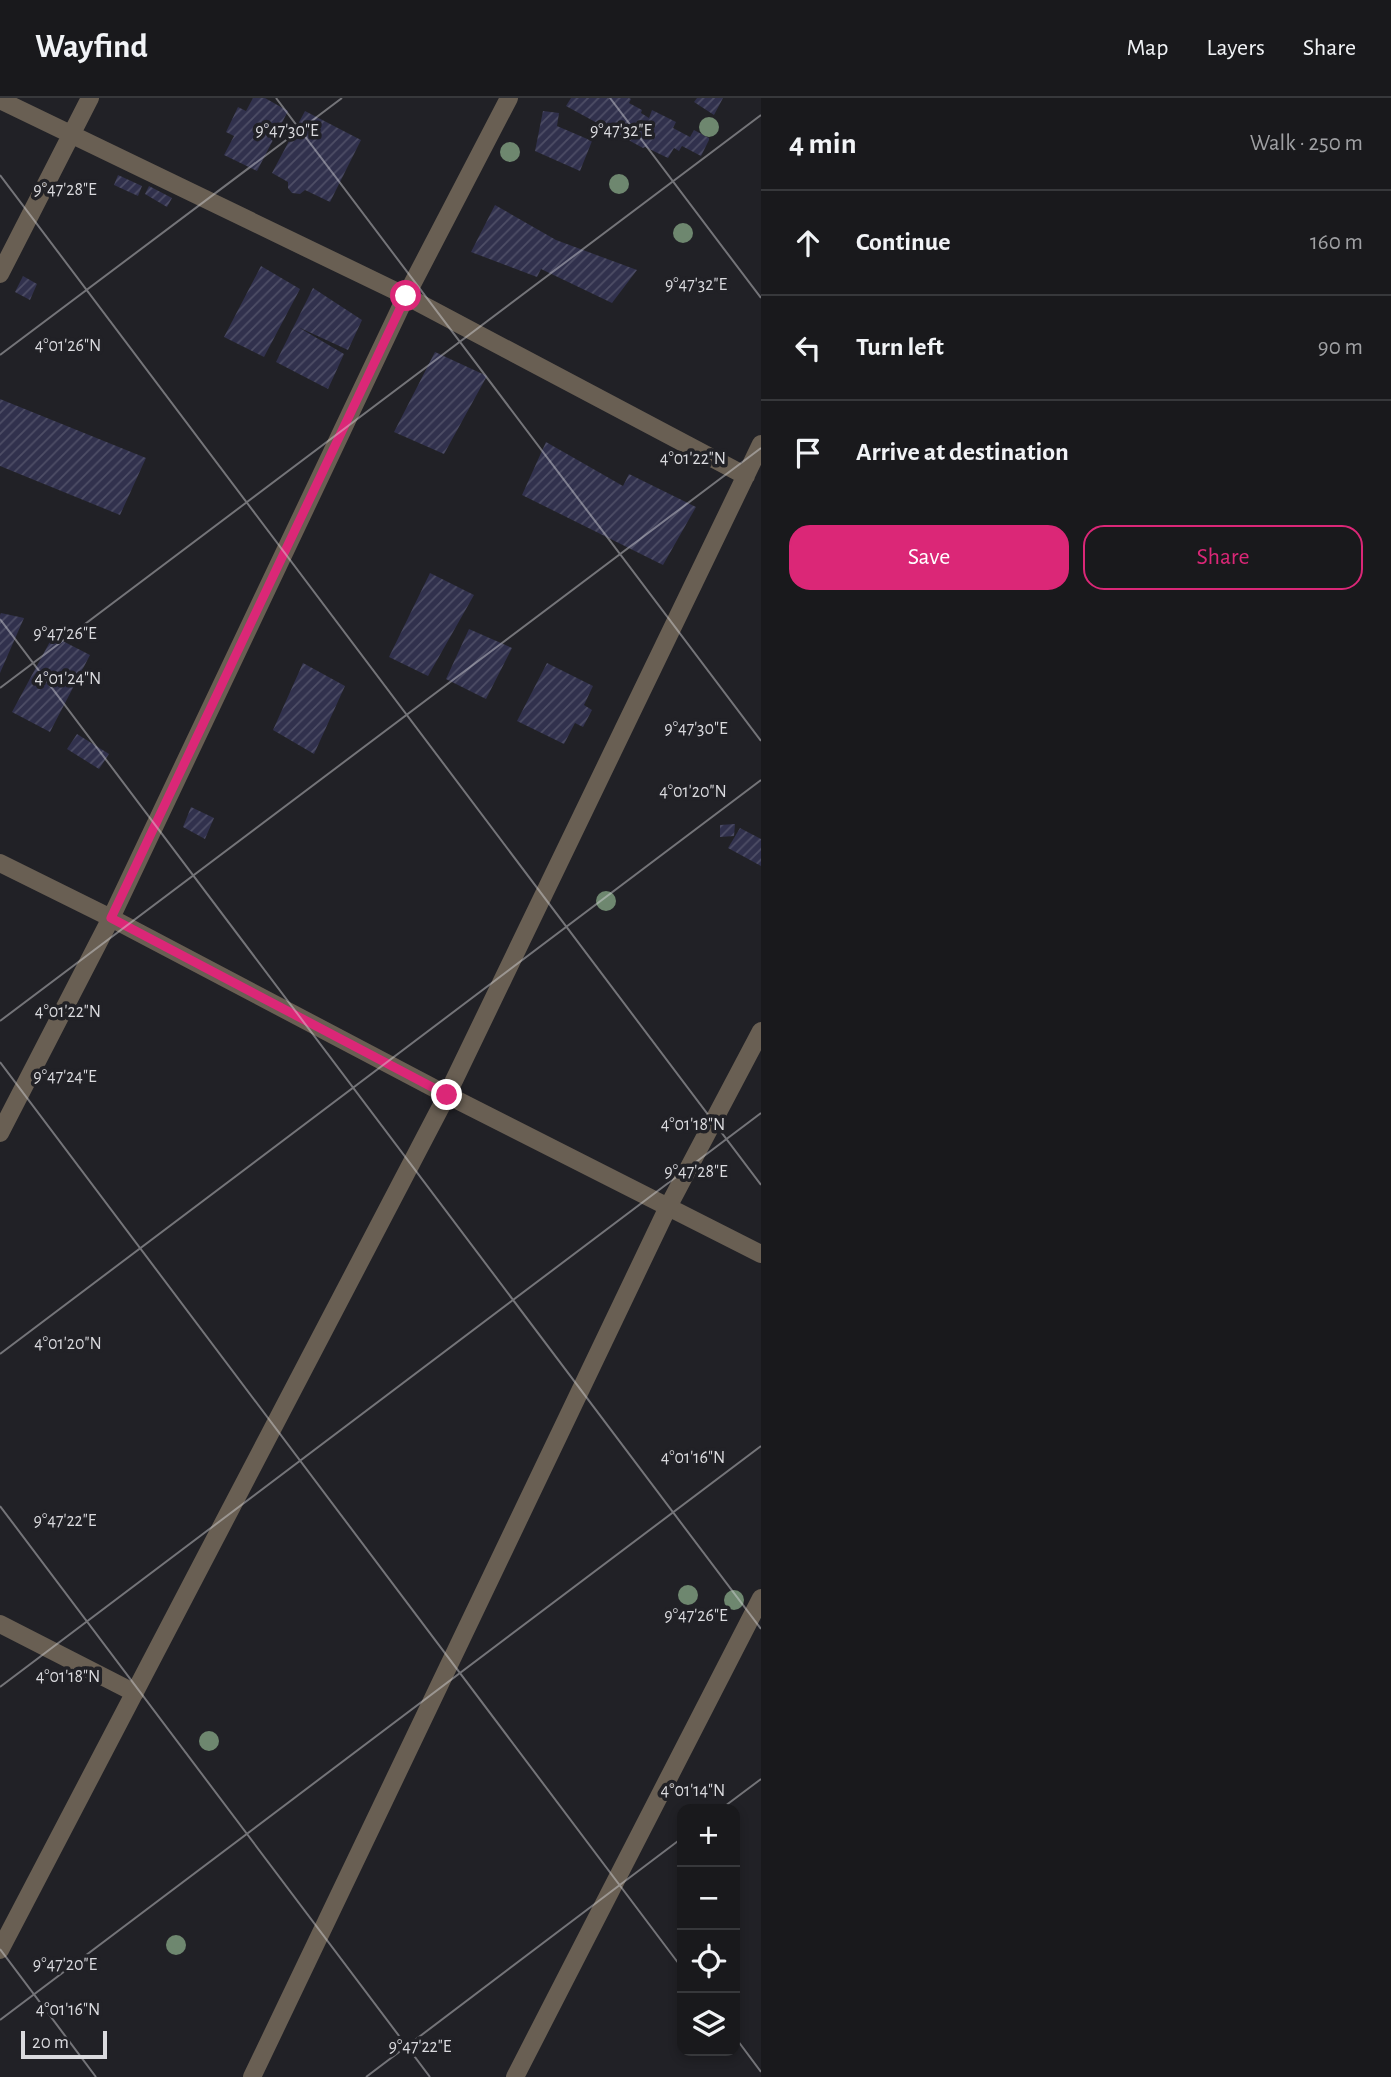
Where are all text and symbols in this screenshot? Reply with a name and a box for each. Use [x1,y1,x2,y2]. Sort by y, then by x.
text: Wayfind [35,31,148,64]
text: Map [1126,36,1168,60]
text: Layers [1206,36,1265,60]
text: Share [1303,36,1356,60]
text: 9°47'30"E [255,122,319,140]
text: 9°47'32"E [590,122,652,140]
text: 4 min [789,129,857,159]
text: Walk · 250 m [1250,132,1363,155]
text: 9°47'28"E [33,181,97,199]
icon: ahead [789,224,827,262]
text: Continue [856,229,951,255]
text: 160 m [1310,231,1363,254]
text: 9°47'32"E [665,276,727,294]
route start [390,280,421,311]
icon: left [789,329,827,367]
text: Turn left [856,334,944,360]
text: 90 m [1318,336,1363,359]
text: 4°01'26"N [35,337,101,355]
icon: arrive [789,434,827,472]
text: Arrive at destination [856,439,1069,465]
text: 4°01'22"N [660,450,726,468]
button: Save [789,525,1069,590]
button: Share [1083,525,1363,590]
text: 9°47'26"E [33,625,97,643]
text: 4°01'24"N [35,670,101,688]
text: 9°47'30"E [664,720,728,738]
text: 4°01'20"N [659,783,727,801]
text: 4°01'22"N [35,1003,101,1021]
text: 9°47'24"E [33,1068,97,1086]
route end [431,1079,462,1110]
text: 4°01'18"N [661,1116,725,1134]
text: 9°47'28"E [664,1163,728,1181]
text: 4°01'20"N [34,1335,102,1353]
text: 4°01'16"N [661,1449,725,1467]
text: 9°47'22"E [34,1512,97,1530]
text: 9°47'26"E [664,1607,728,1625]
text: 4°01'18"N [36,1668,100,1686]
text: 4°01'14"N [661,1782,725,1800]
map controls [677,1804,740,2056]
button: + [677,1804,740,1867]
button: − [677,1867,740,1930]
button: locate [677,1930,740,1993]
text: 9°47'20"E [33,1956,97,1974]
button: layers [677,1993,740,2056]
text: 4°01'16"N [36,2001,100,2019]
scale bar [21,2028,107,2060]
text: 20 m [32,2033,69,2052]
text: 9°47'22"E [389,2038,452,2056]

